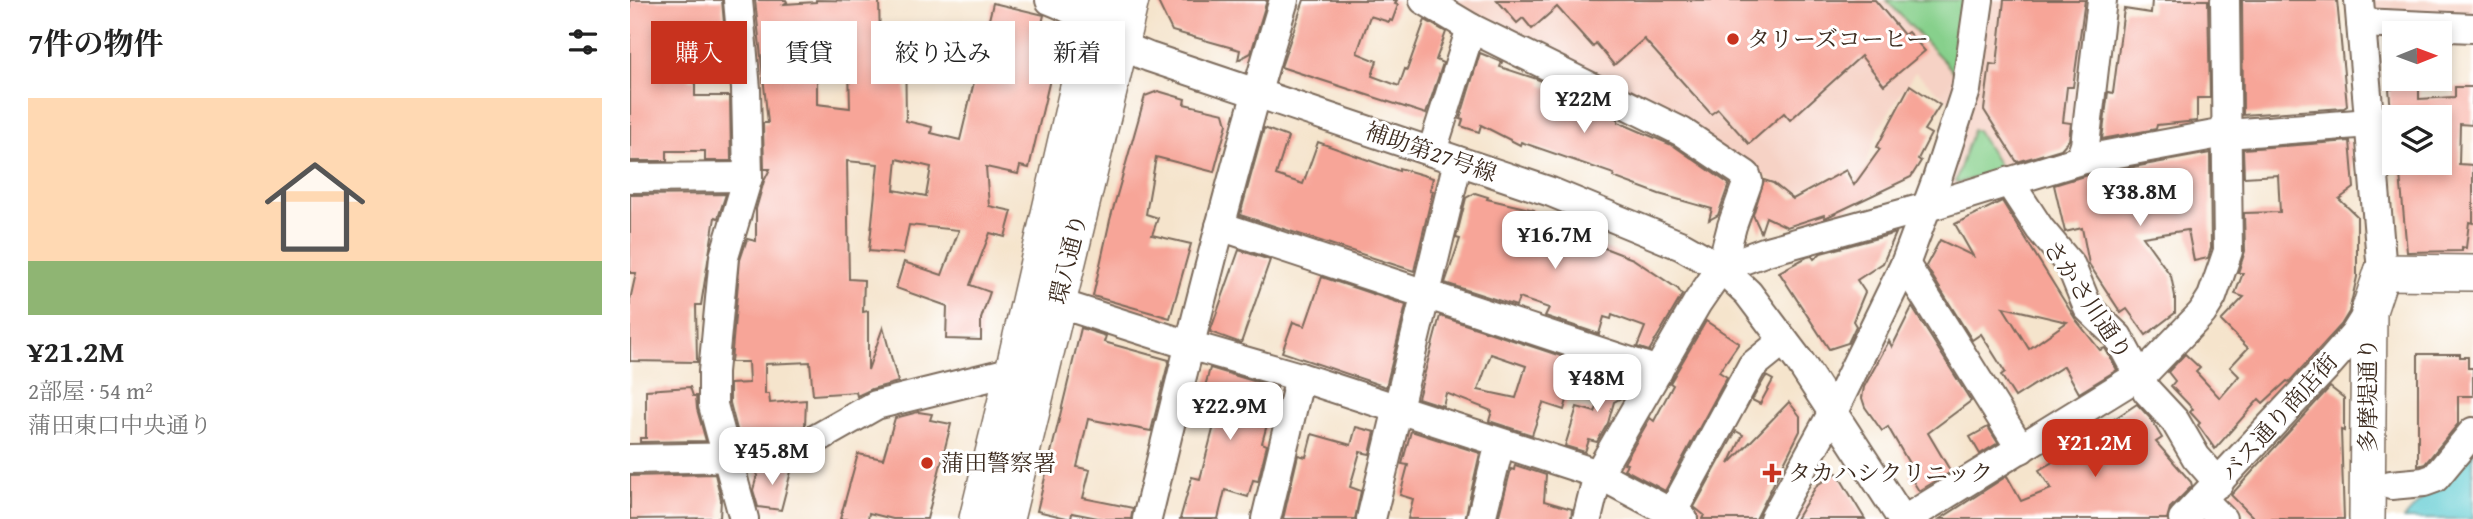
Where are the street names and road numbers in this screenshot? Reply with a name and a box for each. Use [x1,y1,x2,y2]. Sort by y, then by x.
street label: 補助第27号線 [1361,114,1501,189]
street label: 環八通り [1040,210,1095,308]
street label: さかさ川通り [2036,233,2141,366]
street label: 多摩堤通り [2351,338,2384,453]
street label: バス通り商店街 [2213,346,2345,488]

